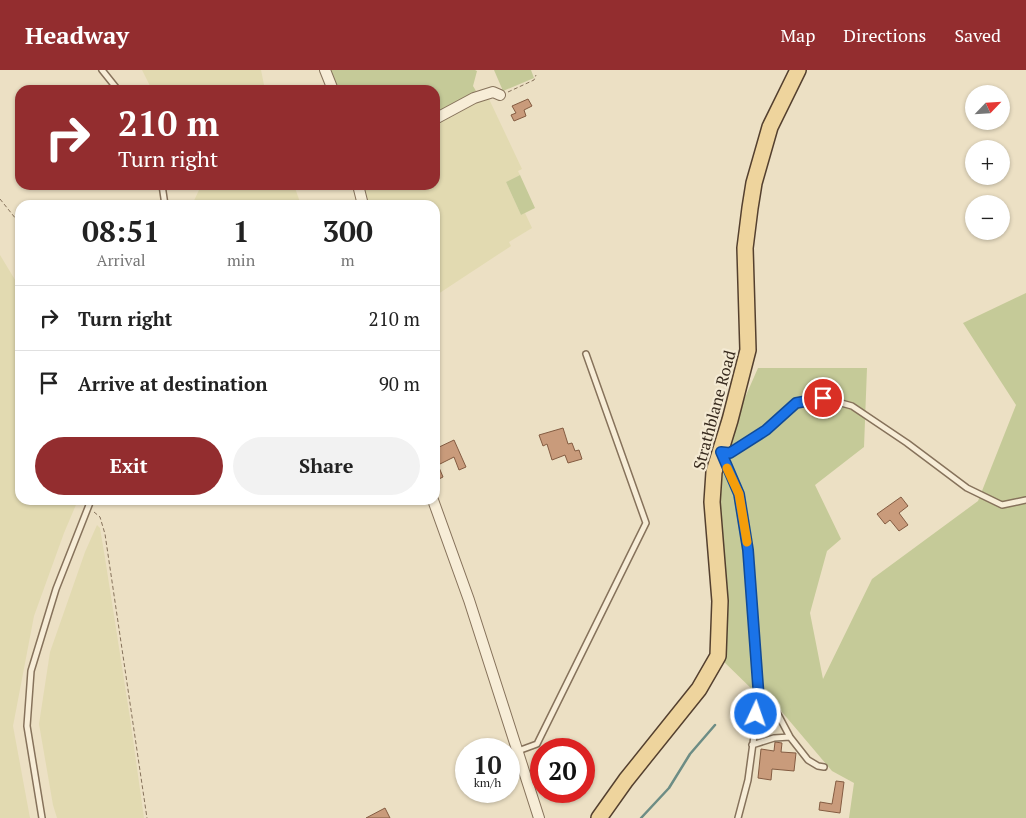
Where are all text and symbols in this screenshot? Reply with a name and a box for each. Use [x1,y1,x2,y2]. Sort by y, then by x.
text: Headway [25,19,129,51]
text: Map [780,23,815,47]
text: Directions [843,23,926,47]
text: Saved [954,23,1001,47]
north arrow [965,85,1010,130]
map controls [965,85,1010,240]
text: 210 m [118,100,219,146]
icon: right [35,105,100,170]
button: + [965,140,1010,185]
text: Turn right [118,144,218,173]
button: − [965,195,1010,240]
text: 08:51 [82,211,160,251]
text: 1 [233,211,250,251]
text: 300 [322,211,373,251]
text: Arrival [96,249,146,271]
text: min [227,249,255,271]
text: m [341,249,354,271]
icon: right [35,304,63,332]
text: Turn right [78,306,172,331]
text: 210 m [369,306,420,331]
street label: Strathblane Road [687,348,741,472]
icon: arrive [35,369,63,397]
text: Arrive at destination [78,371,267,396]
text: 90 m [379,371,420,396]
pin [802,377,844,419]
icon: arrive [809,384,837,412]
button: Exit [35,437,223,495]
button: Share [233,437,420,495]
position arrow [729,687,781,739]
speed limit sign: 20 [530,738,595,803]
text: 10 [473,748,502,781]
text: km/h [474,775,501,790]

